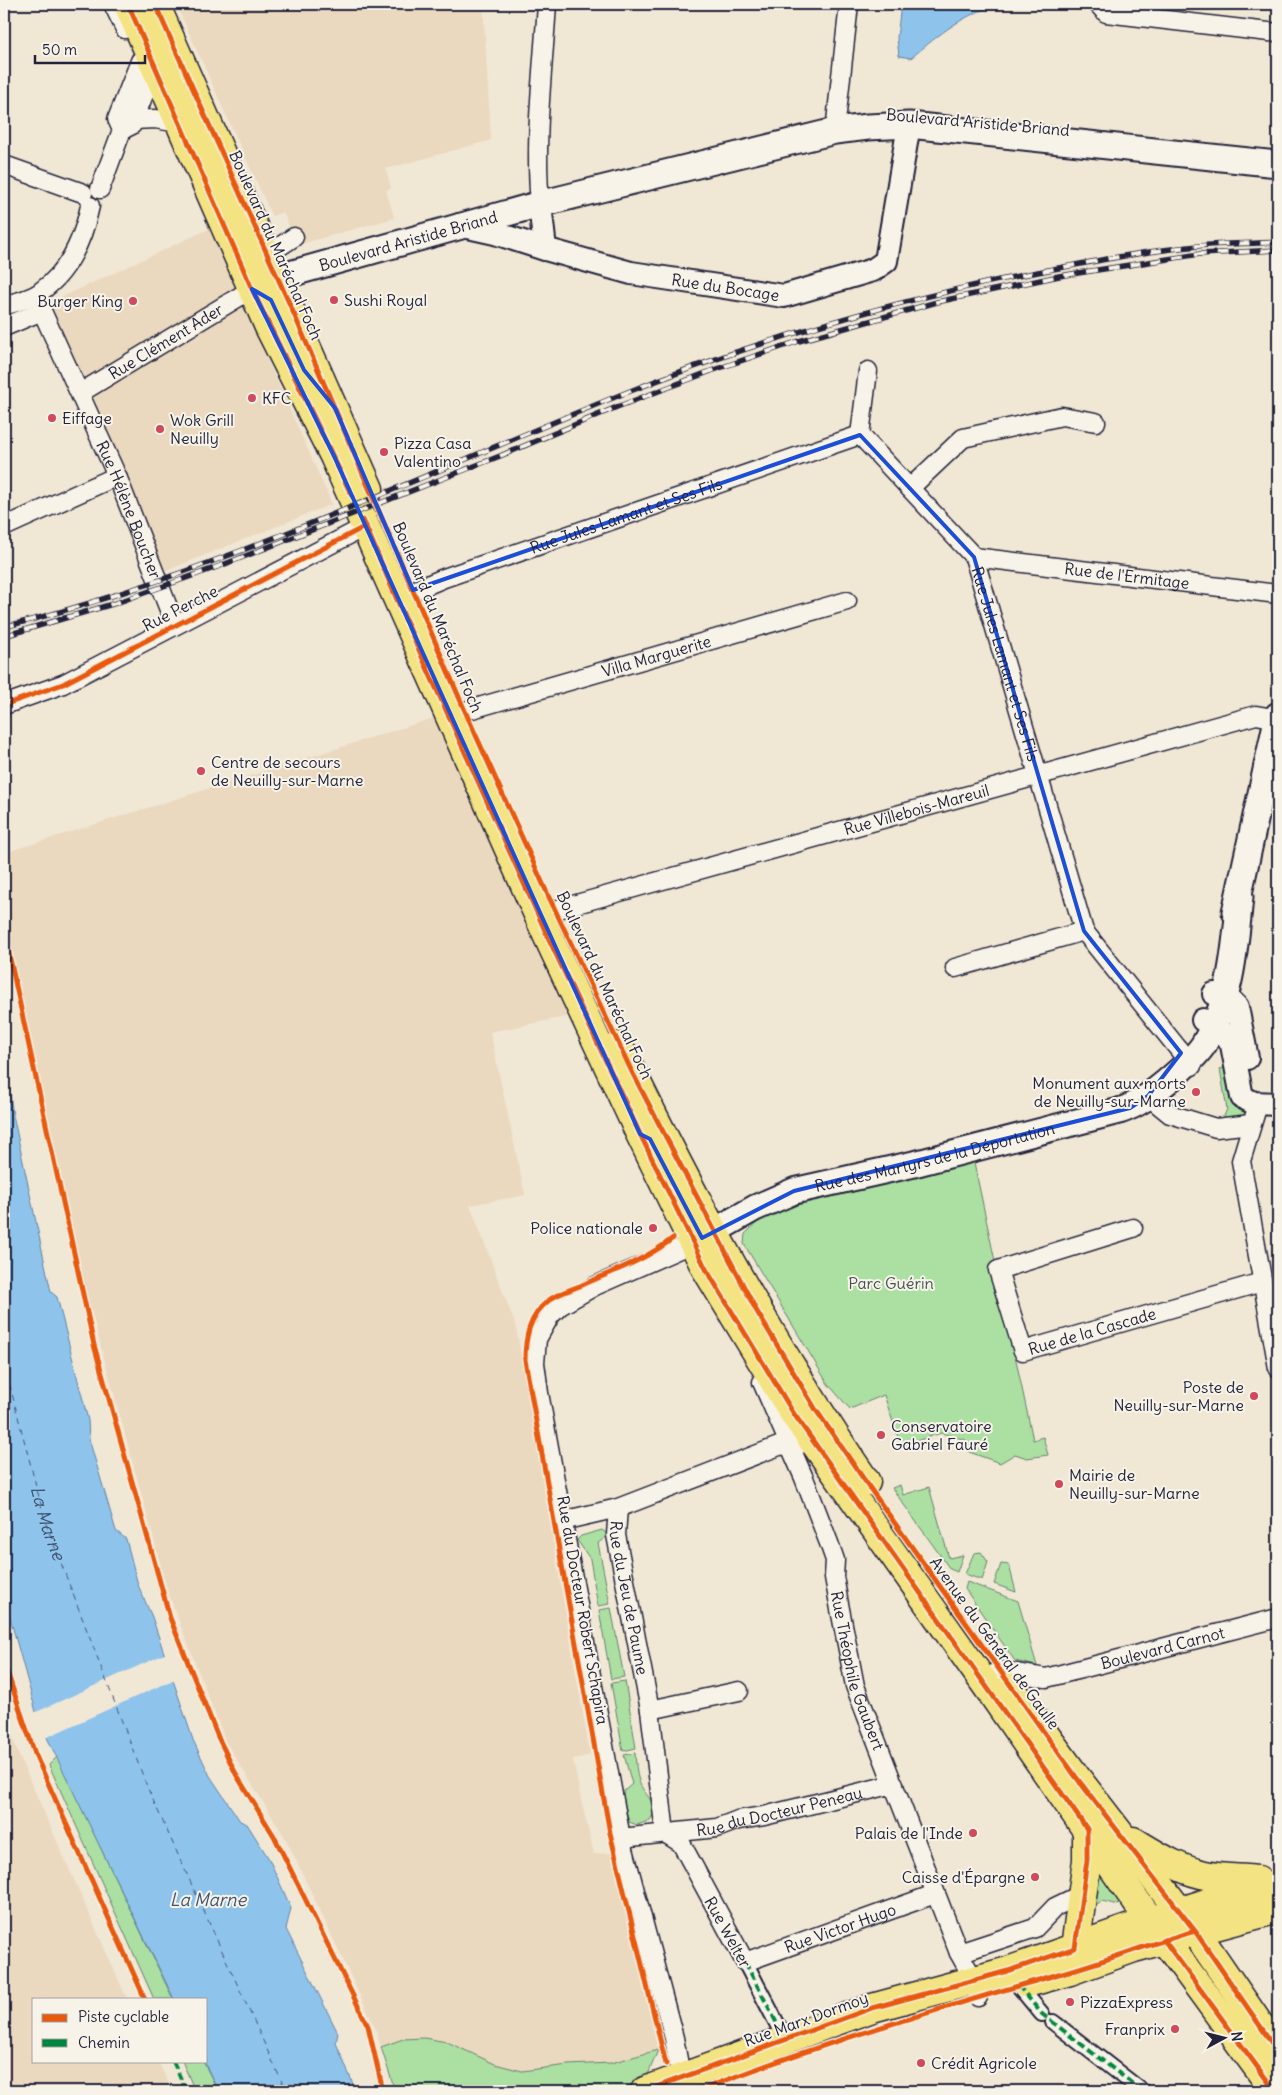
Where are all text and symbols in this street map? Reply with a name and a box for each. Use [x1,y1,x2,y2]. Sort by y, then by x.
scale bar [35,32,145,64]
text: 50 m [42,40,77,59]
street label: Boulevard Aristide Briand [885,104,1071,140]
street label: Boulevard du Maréchal Foch [225,147,327,343]
street label: Boulevard Aristide Briand [317,206,500,275]
street label: Rue du Bocage [670,269,781,305]
place label: Sushi Royal [344,290,427,310]
place label: Burger King [37,291,123,311]
marker: Sushi Royal [328,294,340,306]
marker: Burger King [127,295,139,307]
street label: Rue Clément Ader [105,299,227,384]
place label: KFC [262,388,291,408]
marker: KFC [246,392,258,404]
place label: Eiffage [62,408,112,428]
place label: Wok Grill Neuilly [170,410,234,448]
marker: Eiffage [46,412,58,424]
marker: Wok Grill Neuilly [154,423,166,435]
place label: Pizza Casa Valentino [394,433,471,471]
street label: Rue Hélène Boucher [92,437,166,582]
marker: Pizza Casa Valentino [378,446,390,458]
street label: Rue Jules Lamant et Ses Fils [527,473,725,558]
street label: Boulevard du Maréchal Foch [389,519,487,715]
street label: Rue de l'Ermitage [1063,558,1190,593]
street label: Rue Jules Lamant et Ses Fils [967,564,1044,764]
street label: Rue Perche [139,581,221,635]
street label: Villa Marguerite [599,631,713,681]
place label: Centre de secours de Neuilly-sur-Marne [211,752,363,790]
marker: Centre de secours de Neuilly-sur-Marne [195,765,207,777]
street label: Rue Villebois-Mareuil [841,780,991,839]
street label: Boulevard du Maréchal Foch [553,888,657,1082]
place label: Monument aux morts de Neuilly-sur-Marne [1032,1073,1186,1111]
marker: Monument aux morts de Neuilly-sur-Marne [1190,1086,1202,1098]
street label: Rue des Martyrs de la Déportation [813,1118,1057,1196]
place label: Police nationale [530,1218,643,1238]
marker: Police nationale [647,1222,659,1234]
park label: Parc Guérin [848,1273,934,1293]
street label: Rue de la Cascade [1026,1303,1158,1359]
place label: Poste de Neuilly-sur-Marne [1113,1377,1244,1415]
marker: Poste de Neuilly-sur-Marne [1248,1390,1260,1402]
place label: Conservatoire Gabriel Fauré [891,1416,992,1454]
marker: Conservatoire Gabriel Fauré [875,1429,887,1441]
place label: Mairie de Neuilly-sur-Marne [1069,1465,1200,1503]
marker: Mairie de Neuilly-sur-Marne [1053,1478,1065,1490]
water label: La Marne [26,1484,71,1565]
street label: Rue du Docteur Robert Schapira [553,1494,613,1726]
street label: Rue du Jeu de Paume [605,1520,653,1676]
street label: Avenue du Général de Gaulle [926,1553,1064,1733]
street label: Rue Théophile Gaubert [827,1589,889,1753]
street label: Boulevard Carnot [1098,1622,1227,1673]
street label: Rue du Docteur Peneau [695,1782,864,1840]
place label: Palais de l'Inde [855,1823,963,1843]
marker: Palais de l'Inde [967,1827,979,1839]
place label: Caisse d'Épargne [902,1867,1025,1887]
marker: Caisse d'Épargne [1029,1871,1041,1883]
water label: La Marne [170,1888,248,1911]
street label: Rue Welter [700,1893,756,1972]
street label: Rue Victor Hugo [782,1899,899,1957]
street label: Rue Marx Dormoy [741,1987,871,2051]
place label: PizzaExpress [1080,1992,1173,2012]
marker: PizzaExpress [1064,1996,1076,2008]
legend [32,1998,208,2062]
text: Piste cyclable [78,2007,169,2026]
north arrow [1200,2012,1250,2062]
place label: Franprix [1105,2019,1165,2039]
marker: Franprix [1169,2023,1181,2035]
text: N [1227,2031,1246,2042]
text: Chemin [78,2033,130,2052]
place label: Crédit Agricole [931,2053,1037,2073]
marker: Crédit Agricole [915,2057,927,2069]

